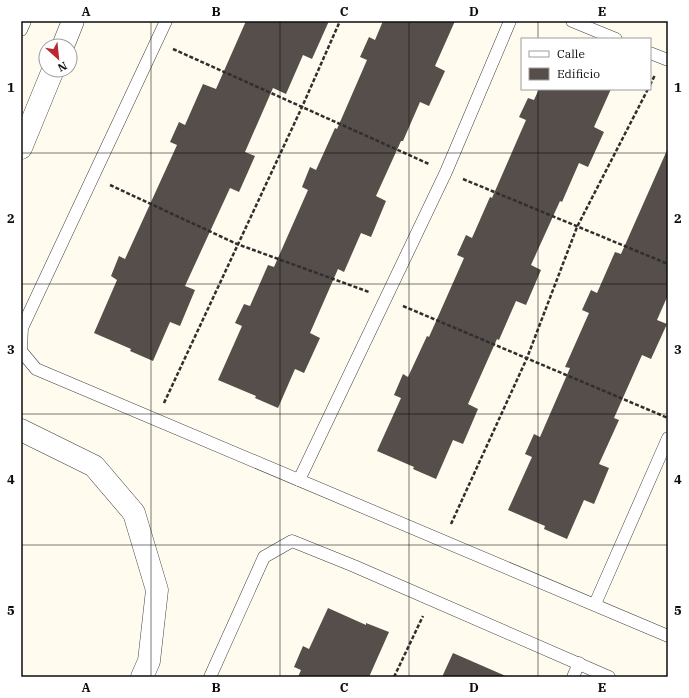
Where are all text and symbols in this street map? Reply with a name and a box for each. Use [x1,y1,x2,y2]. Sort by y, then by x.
text: A [81,3,91,20]
text: B [211,3,221,20]
text: C [340,3,349,20]
text: D [469,3,479,20]
text: E [598,3,606,20]
north arrow [38,38,78,78]
legend [521,38,651,90]
text: Calle [557,46,585,61]
text: N [55,59,70,75]
text: Edificio [557,66,600,81]
text: 1 [7,79,15,96]
text: 1 [674,79,682,96]
text: 2 [7,210,15,227]
text: 2 [674,210,682,227]
text: 3 [7,341,15,358]
text: 3 [674,341,682,358]
text: 4 [7,471,15,488]
text: 4 [674,471,682,488]
text: 5 [7,602,15,619]
text: 5 [674,602,682,619]
text: A [81,679,91,696]
text: B [211,679,221,696]
text: C [340,679,349,696]
text: D [469,679,479,696]
text: E [598,679,606,696]

